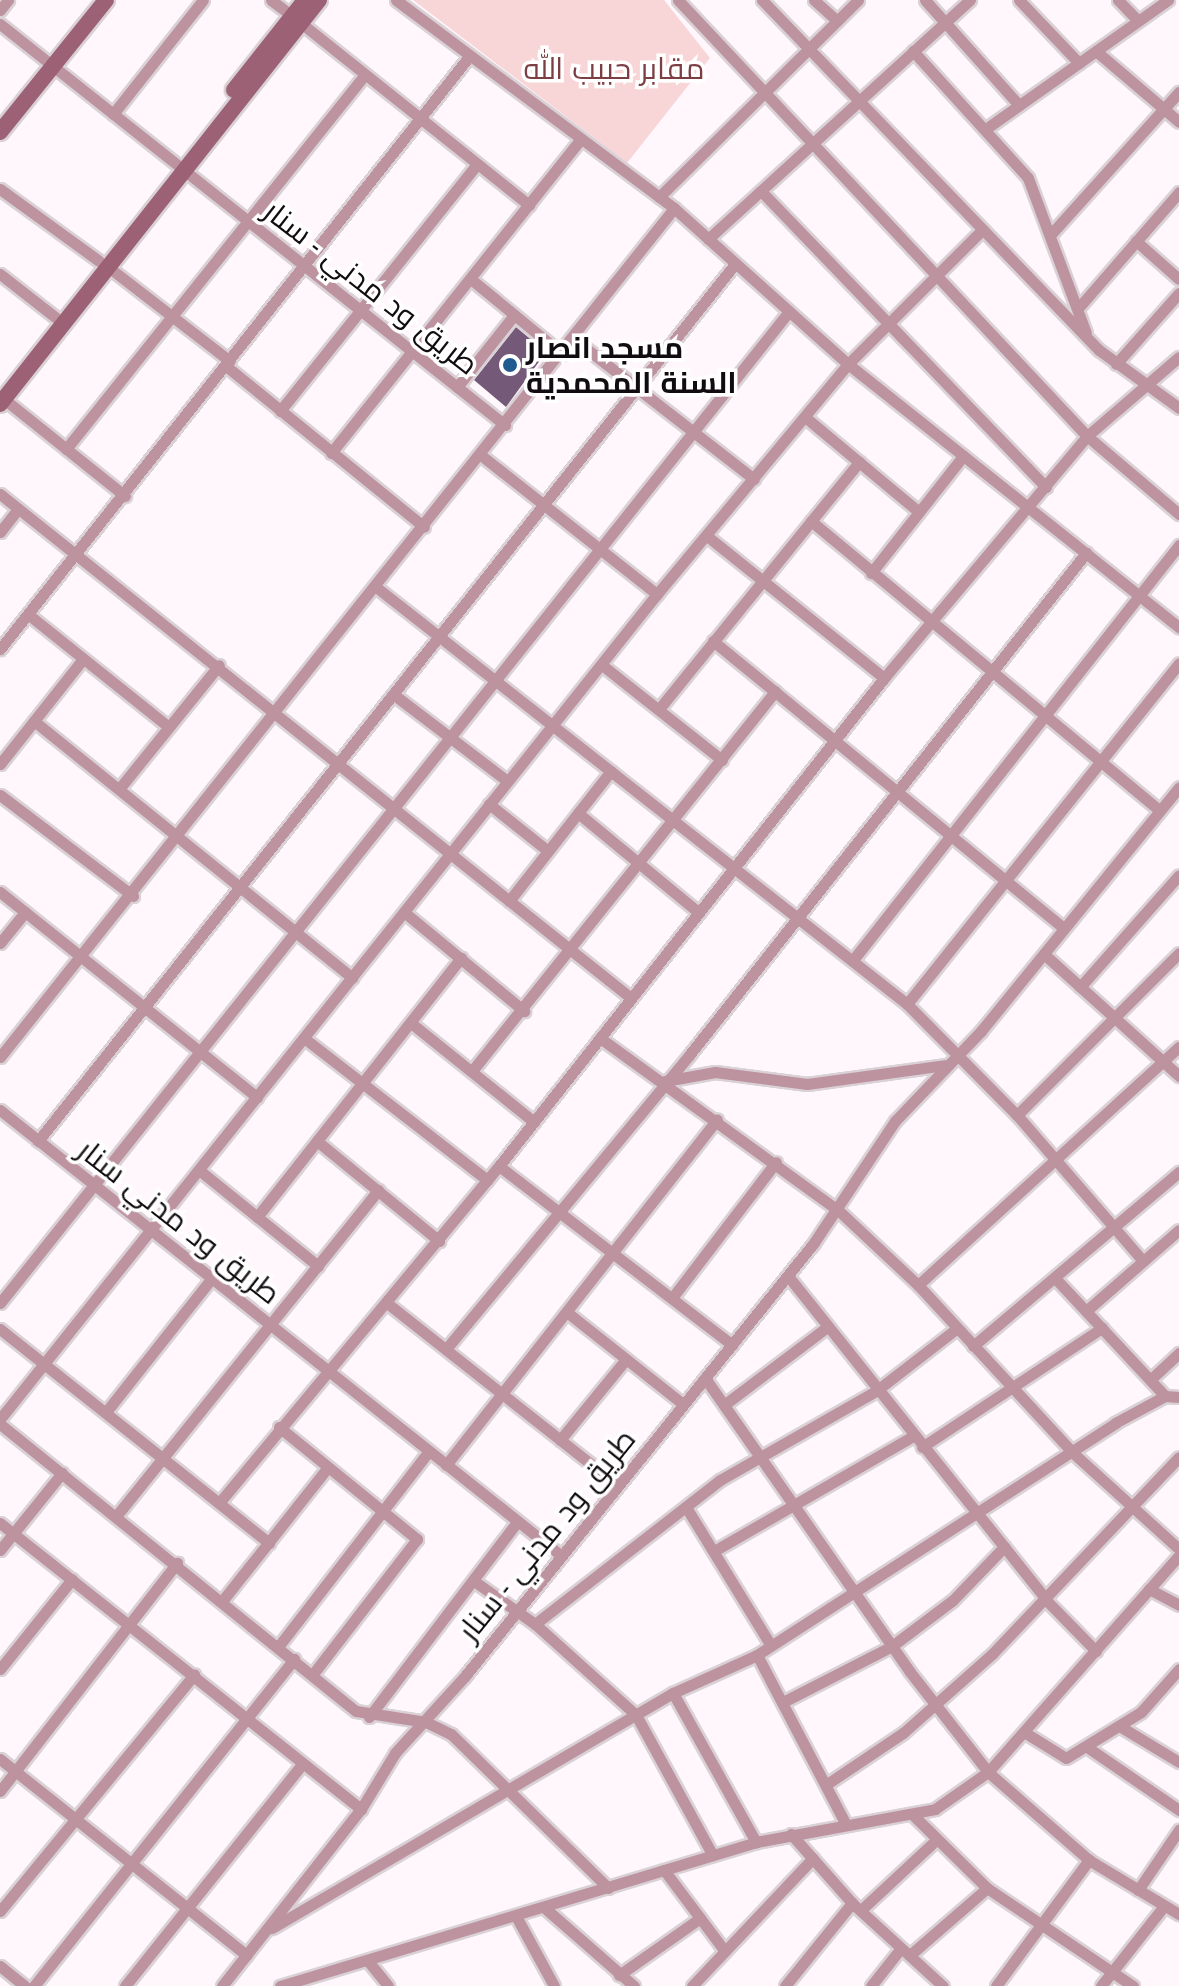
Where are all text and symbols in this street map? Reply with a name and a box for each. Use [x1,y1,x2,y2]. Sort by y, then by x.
park label: مقابر حبيب الله [524,51,704,87]
street label: طريق ود مدني - سنار [257,193,485,383]
place label: مسجد انصار السنة المحمدية [526,330,737,400]
marker: مسجد انصار السنة المحمدية [501,356,519,374]
street label: طريق ود مدني سنار [71,1132,287,1312]
street label: طريق ود مدني - سنار [451,1422,643,1648]

